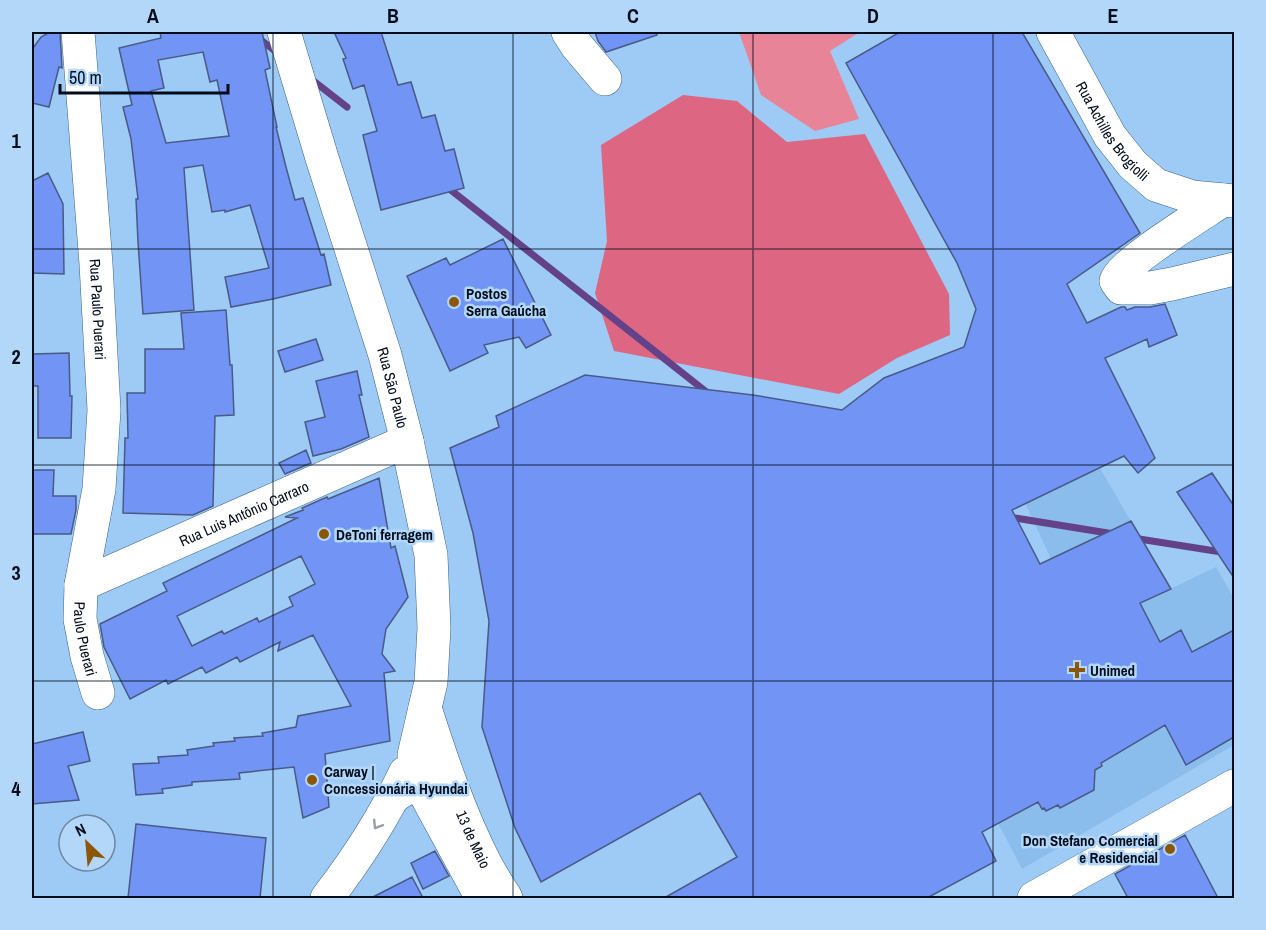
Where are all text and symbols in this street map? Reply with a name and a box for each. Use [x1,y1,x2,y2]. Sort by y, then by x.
text: A [147,2,159,29]
text: B [387,2,399,29]
text: C [627,2,639,29]
text: D [867,2,879,29]
text: E [1108,2,1119,29]
scale bar [60,57,228,95]
text: 50 m [69,65,102,90]
street label: Rua Achilles Brogiolli [1071,77,1154,185]
text: 1 [11,127,21,154]
street label: Rua Paulo Puerari [85,258,112,360]
place label: Postos Serra Gaúcha [466,283,546,321]
marker: Postos Serra Gaúcha [447,295,461,309]
text: 2 [11,343,21,370]
street label: Rua São Paulo [373,344,414,430]
street label: Rua Luis Antônio Carraro [176,475,312,551]
place label: DeToni ferragem [336,524,433,545]
marker: DeToni ferragem [317,527,331,541]
text: 3 [11,559,21,586]
street label: Paulo Puerari [69,601,103,678]
place label: Unimed [1090,660,1135,681]
marker: Unimed [1068,661,1086,679]
place label: Carway | Concessionária Hyundai [324,761,468,799]
marker: Carway | Concessionária Hyundai [305,773,319,787]
text: 4 [11,775,21,802]
street label: 13 de Maio [452,807,496,872]
north arrow [57,813,117,873]
text: N [71,818,90,841]
one-way arrow [372,819,384,829]
place label: Don Stefano Comercial e Residencial [1023,830,1158,868]
marker: Don Stefano Comercial e Residencial [1163,842,1177,856]

